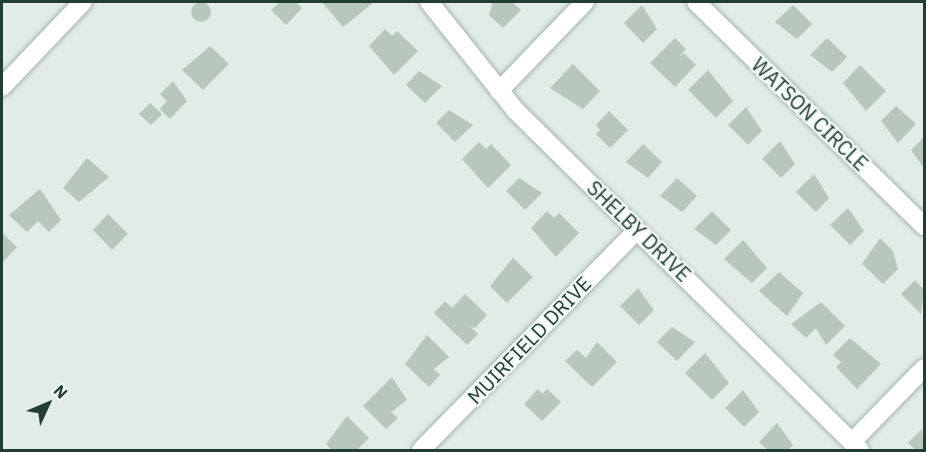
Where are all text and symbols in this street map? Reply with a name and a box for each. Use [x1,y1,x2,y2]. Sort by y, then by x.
street label: WATSON CIRCLE [747,52,873,176]
street label: SHELBY DRIVE [582,176,696,286]
street label: MUIRFIELD DRIVE [462,271,596,409]
north arrow [18,374,78,434]
text: N [50,380,72,403]

